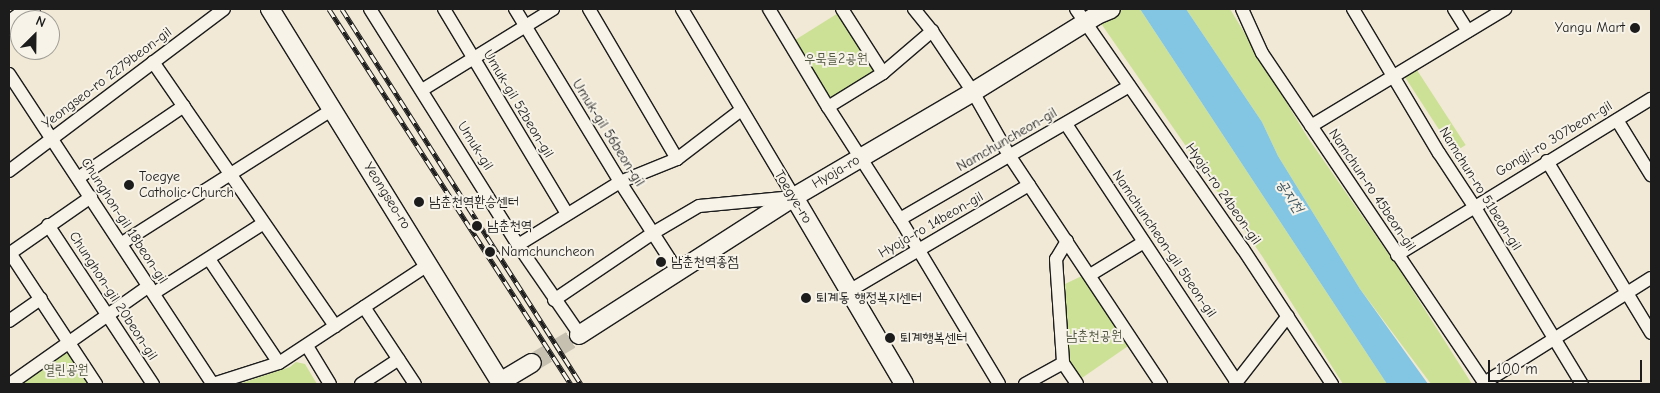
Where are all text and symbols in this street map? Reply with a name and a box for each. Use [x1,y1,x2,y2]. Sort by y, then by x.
north arrow [10,10,60,60]
text: N [33,12,48,31]
place label: Yangu Mart [1555,20,1625,36]
marker: Yangu Mart [1629,22,1641,34]
street label: Yeongseo-ro 2279beon-gil [39,24,175,132]
street label: Umuk-gil 52beon-gil [479,47,557,161]
park label: 우묵들2공원 [804,51,868,67]
street label: Umuk-gil 56beon-gil [568,76,648,190]
street label: Gongji-ro 307beon-gil [1493,97,1615,181]
street label: Namchuncheon-gil [954,105,1060,175]
street label: Umuk-gil [453,118,497,174]
street label: Namchun-ro 51beon-gil [1435,124,1525,254]
street label: Namchun-ro 45beon-gil [1325,126,1419,254]
street label: Hyoja-ro 24beon-gil [1182,140,1264,248]
street label: Hyoja-ro [809,152,863,192]
street label: Chunghon-gil 18beon-gil [77,155,171,287]
street label: Yeongseo-ro [360,159,414,233]
street label: Toegye-ro [771,167,815,227]
street label: Namchuncheon-gil 5beon-gil [1108,167,1220,321]
place label: Toegye Catholic Church [139,169,234,202]
water label: 공지천 [1273,176,1307,216]
marker: Toegye Catholic Church [123,179,135,191]
street label: Hyoja-ro 14beon-gil [876,188,986,262]
place label: 남춘천역환승센터 [429,194,519,210]
marker: 남춘천역환승센터 [413,196,425,208]
place label: 남춘천역 [487,218,532,234]
marker: 남춘천역 [471,220,483,232]
street label: Chunghon-gil 20beon-gil [65,229,161,363]
place label: Namchuncheon [501,244,595,260]
marker: Namchuncheon [483,245,497,259]
place label: 남춘천역종점 [671,254,739,270]
marker: 남춘천역종점 [655,256,667,268]
place label: 퇴계동 행정복지센터 [816,290,922,306]
marker: 퇴계동 행정복지센터 [800,292,812,304]
park label: 남춘천공원 [1066,328,1122,344]
place label: 퇴계행복센터 [900,330,968,346]
marker: 퇴계행복센터 [884,332,896,344]
scale bar [1490,350,1644,382]
text: 100 m [1496,360,1538,378]
park label: 열린공원 [43,362,89,378]

